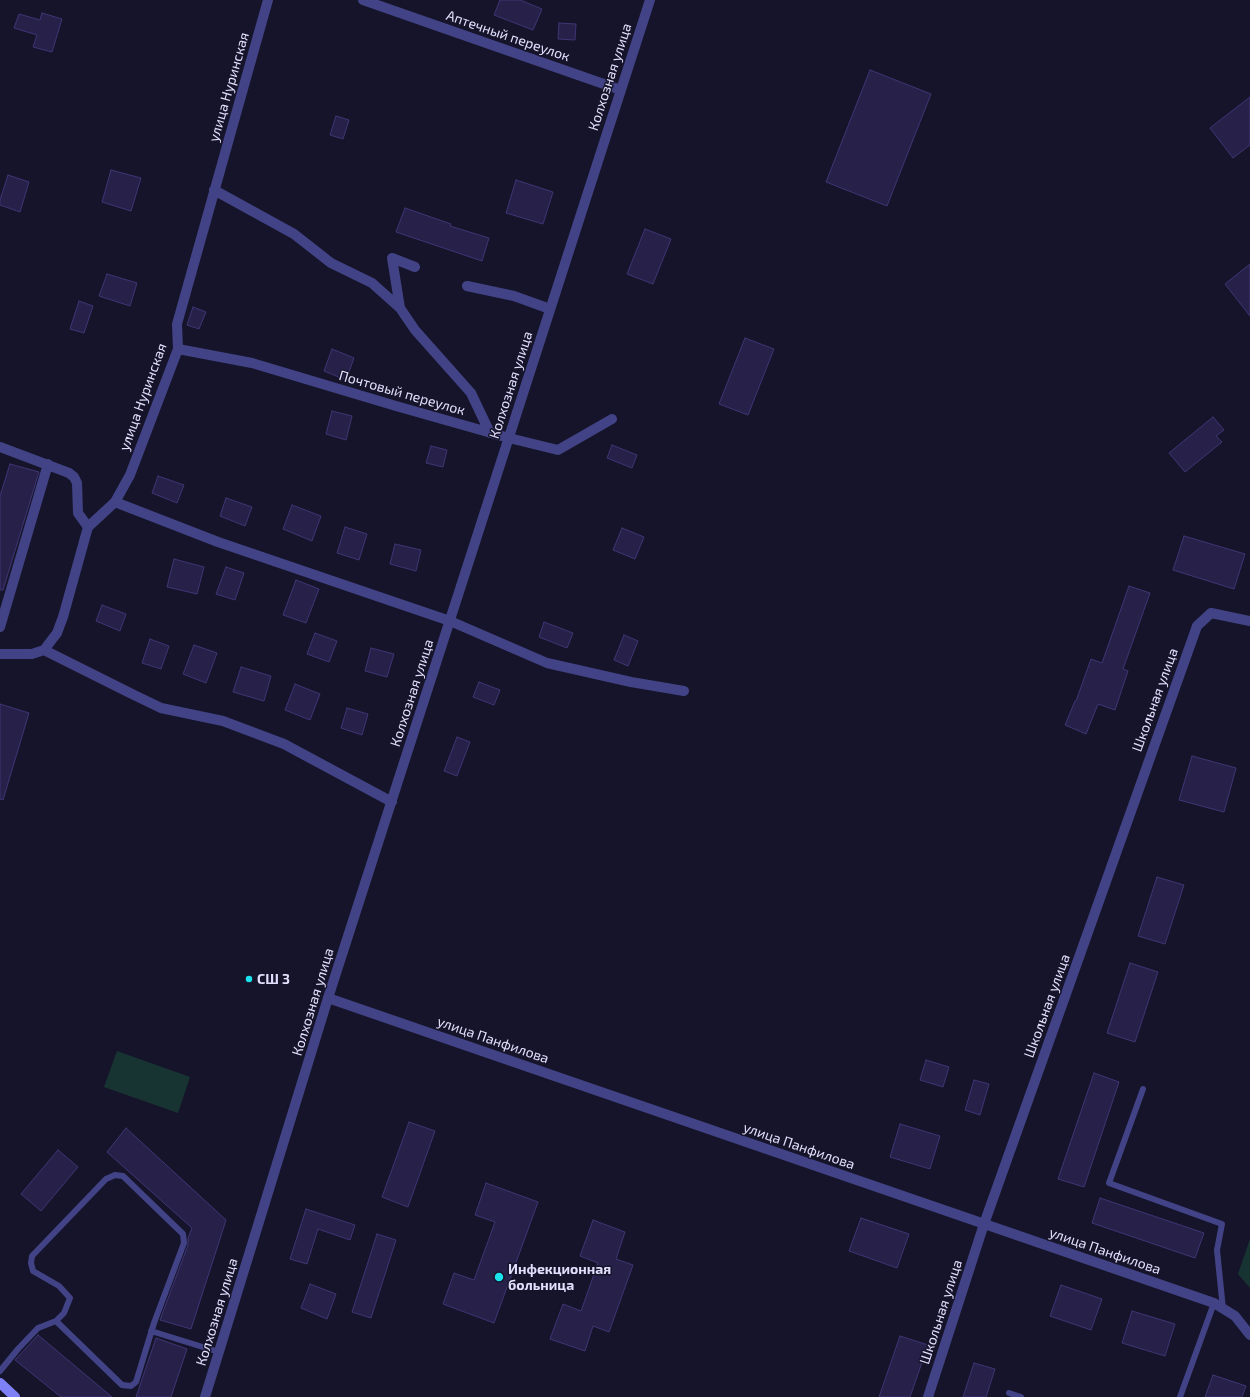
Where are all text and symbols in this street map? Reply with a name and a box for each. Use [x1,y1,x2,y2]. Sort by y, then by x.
street label: Аптечный переулок [444,7,572,65]
street label: Колхозная улица [585,21,635,133]
street label: улица Нуринская [205,30,253,144]
street label: Колхозная улица [486,329,536,441]
street label: улица Нуринская [116,341,170,453]
street label: Почтовый переулок [337,367,467,419]
street label: Колхозная улица [387,637,437,749]
street label: Школьная улица [1128,646,1182,754]
street label: Колхозная улица [289,946,337,1058]
street label: Школьная улица [1020,952,1074,1060]
place label: СШ 3 [257,971,290,987]
marker: СШ 3 [244,974,254,984]
street label: улица Панфилова [435,1013,551,1067]
street label: улица Панфилова [741,1119,857,1173]
street label: улица Панфилова [1047,1224,1163,1278]
street label: Колхозная улица [193,1256,241,1368]
street label: Школьная улица [916,1258,966,1366]
place label: Инфекционная больница [508,1261,611,1294]
marker: Инфекционная больница [493,1271,505,1283]

